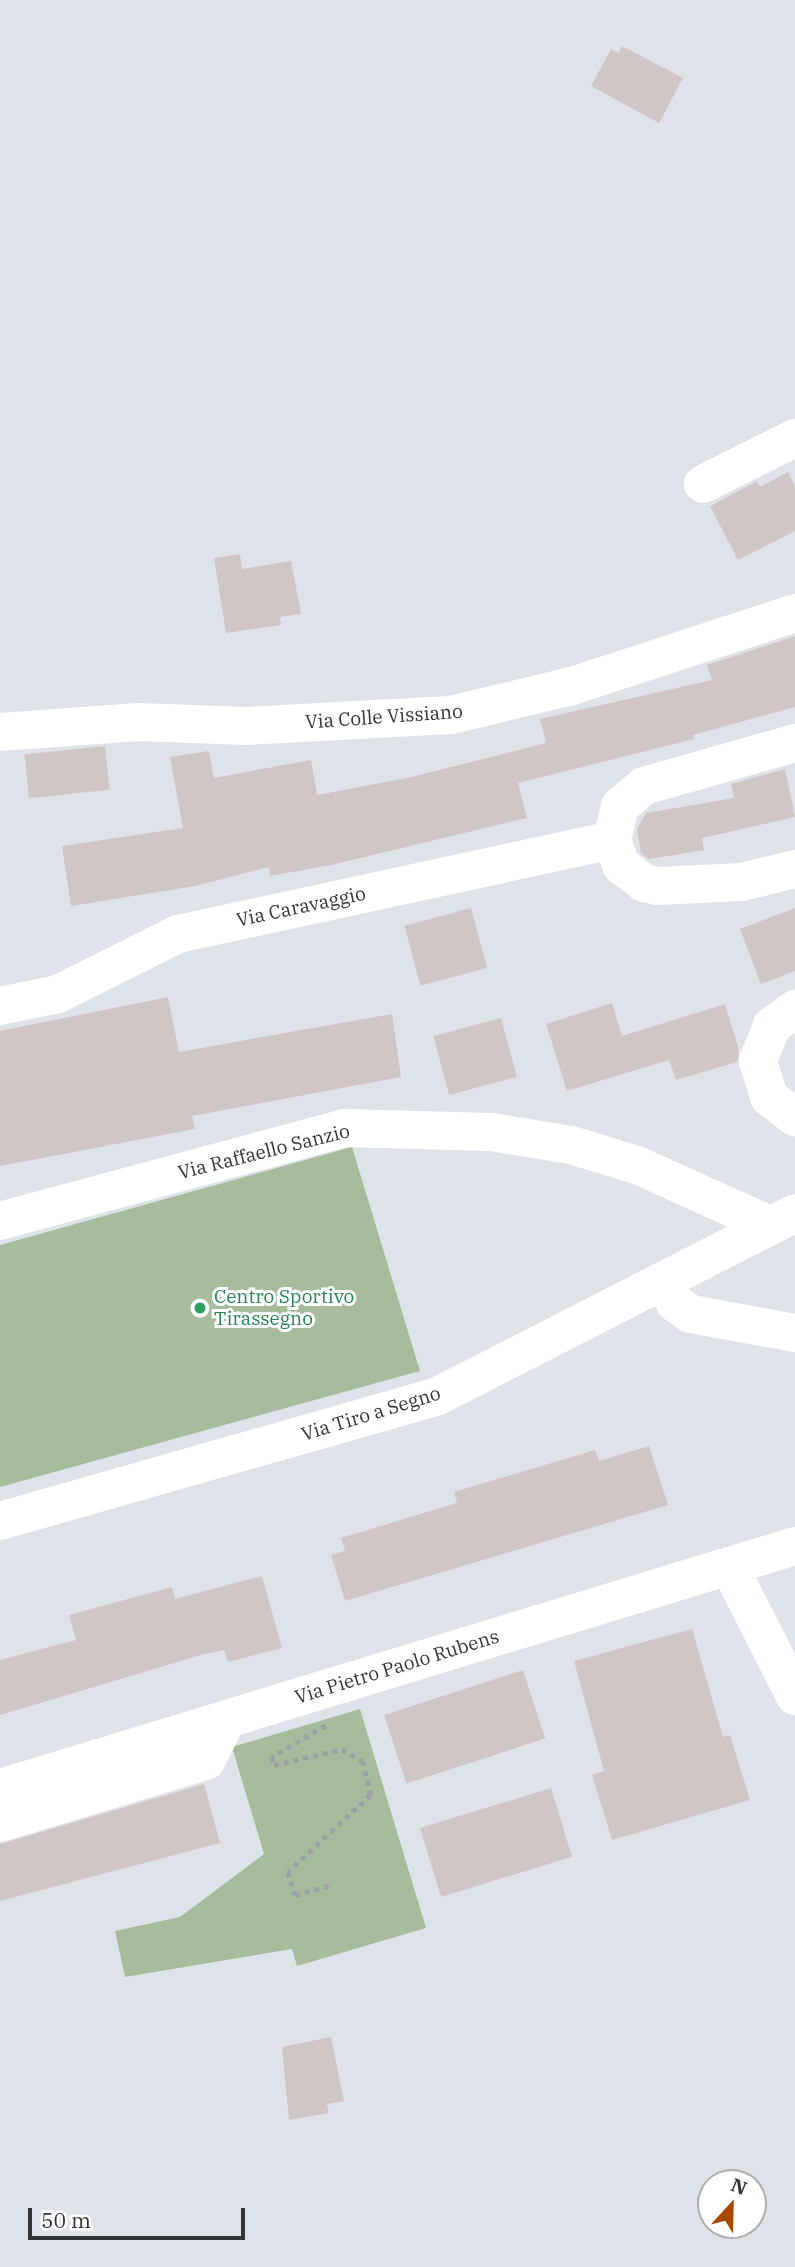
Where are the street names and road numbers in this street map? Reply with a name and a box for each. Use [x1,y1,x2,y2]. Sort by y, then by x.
street label: Via Colle Vissiano [305,700,463,734]
street label: Via Caravaggio [234,882,368,932]
street label: Via Raffaello Sanzio [176,1120,352,1184]
street label: Via Tiro a Segno [299,1382,443,1446]
street label: Via Pietro Paolo Rubens [292,1625,502,1709]

